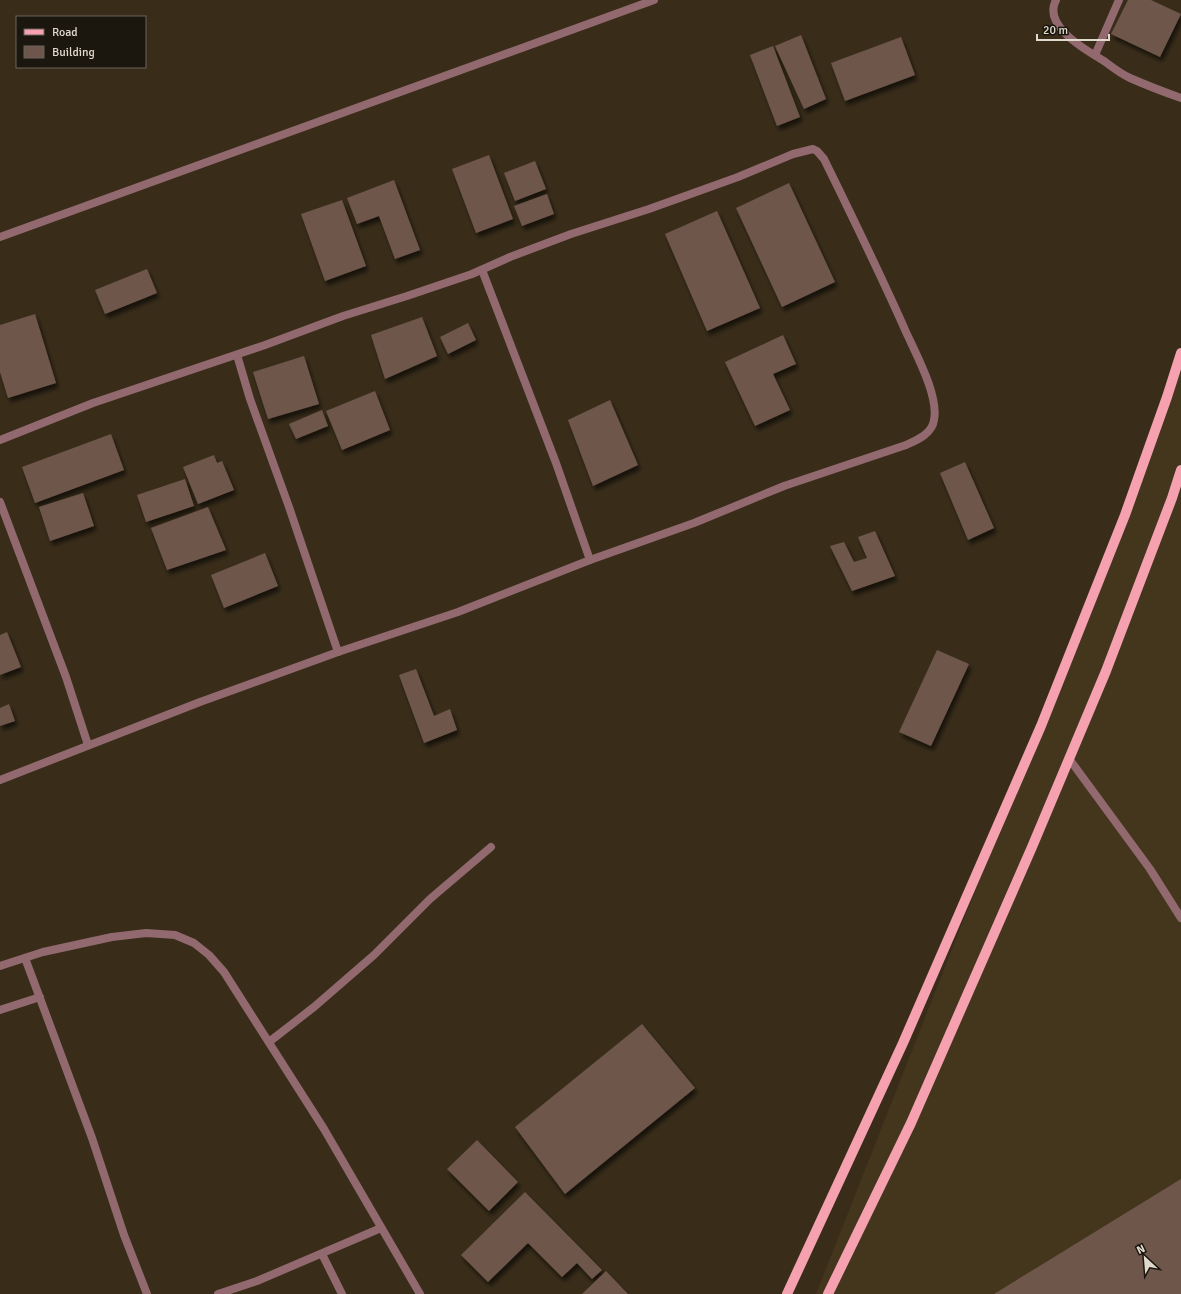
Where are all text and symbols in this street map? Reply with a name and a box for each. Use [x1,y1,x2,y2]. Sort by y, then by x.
legend [16,16,146,68]
scale bar [1037,16,1109,42]
text: 20 m [1043,23,1068,38]
text: Road [52,25,78,40]
text: Building [52,45,95,60]
north arrow [1125,1238,1165,1278]
text: N [1135,1242,1147,1257]

